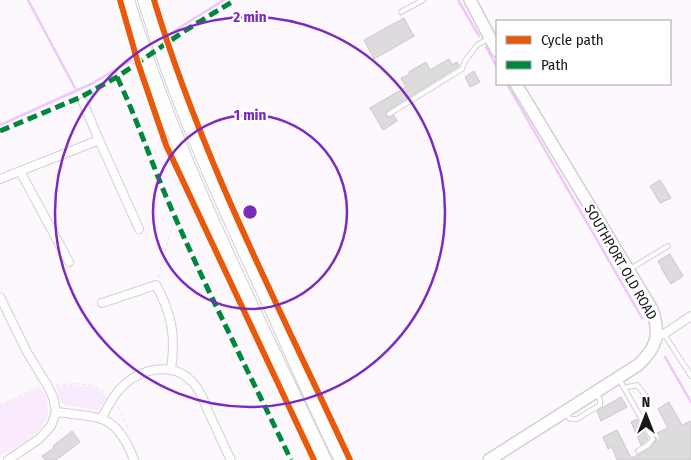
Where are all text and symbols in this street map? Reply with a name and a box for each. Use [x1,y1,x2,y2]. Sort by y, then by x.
text: 2 min [232,8,267,26]
legend [496,20,671,85]
text: Cycle path [541,31,604,49]
text: Path [541,56,568,74]
text: 1 min [234,106,266,124]
street label: SOUTHPORT OLD ROAD [581,202,660,323]
centre of rings [241,203,259,221]
north arrow [621,390,671,440]
text: N [642,394,650,411]

